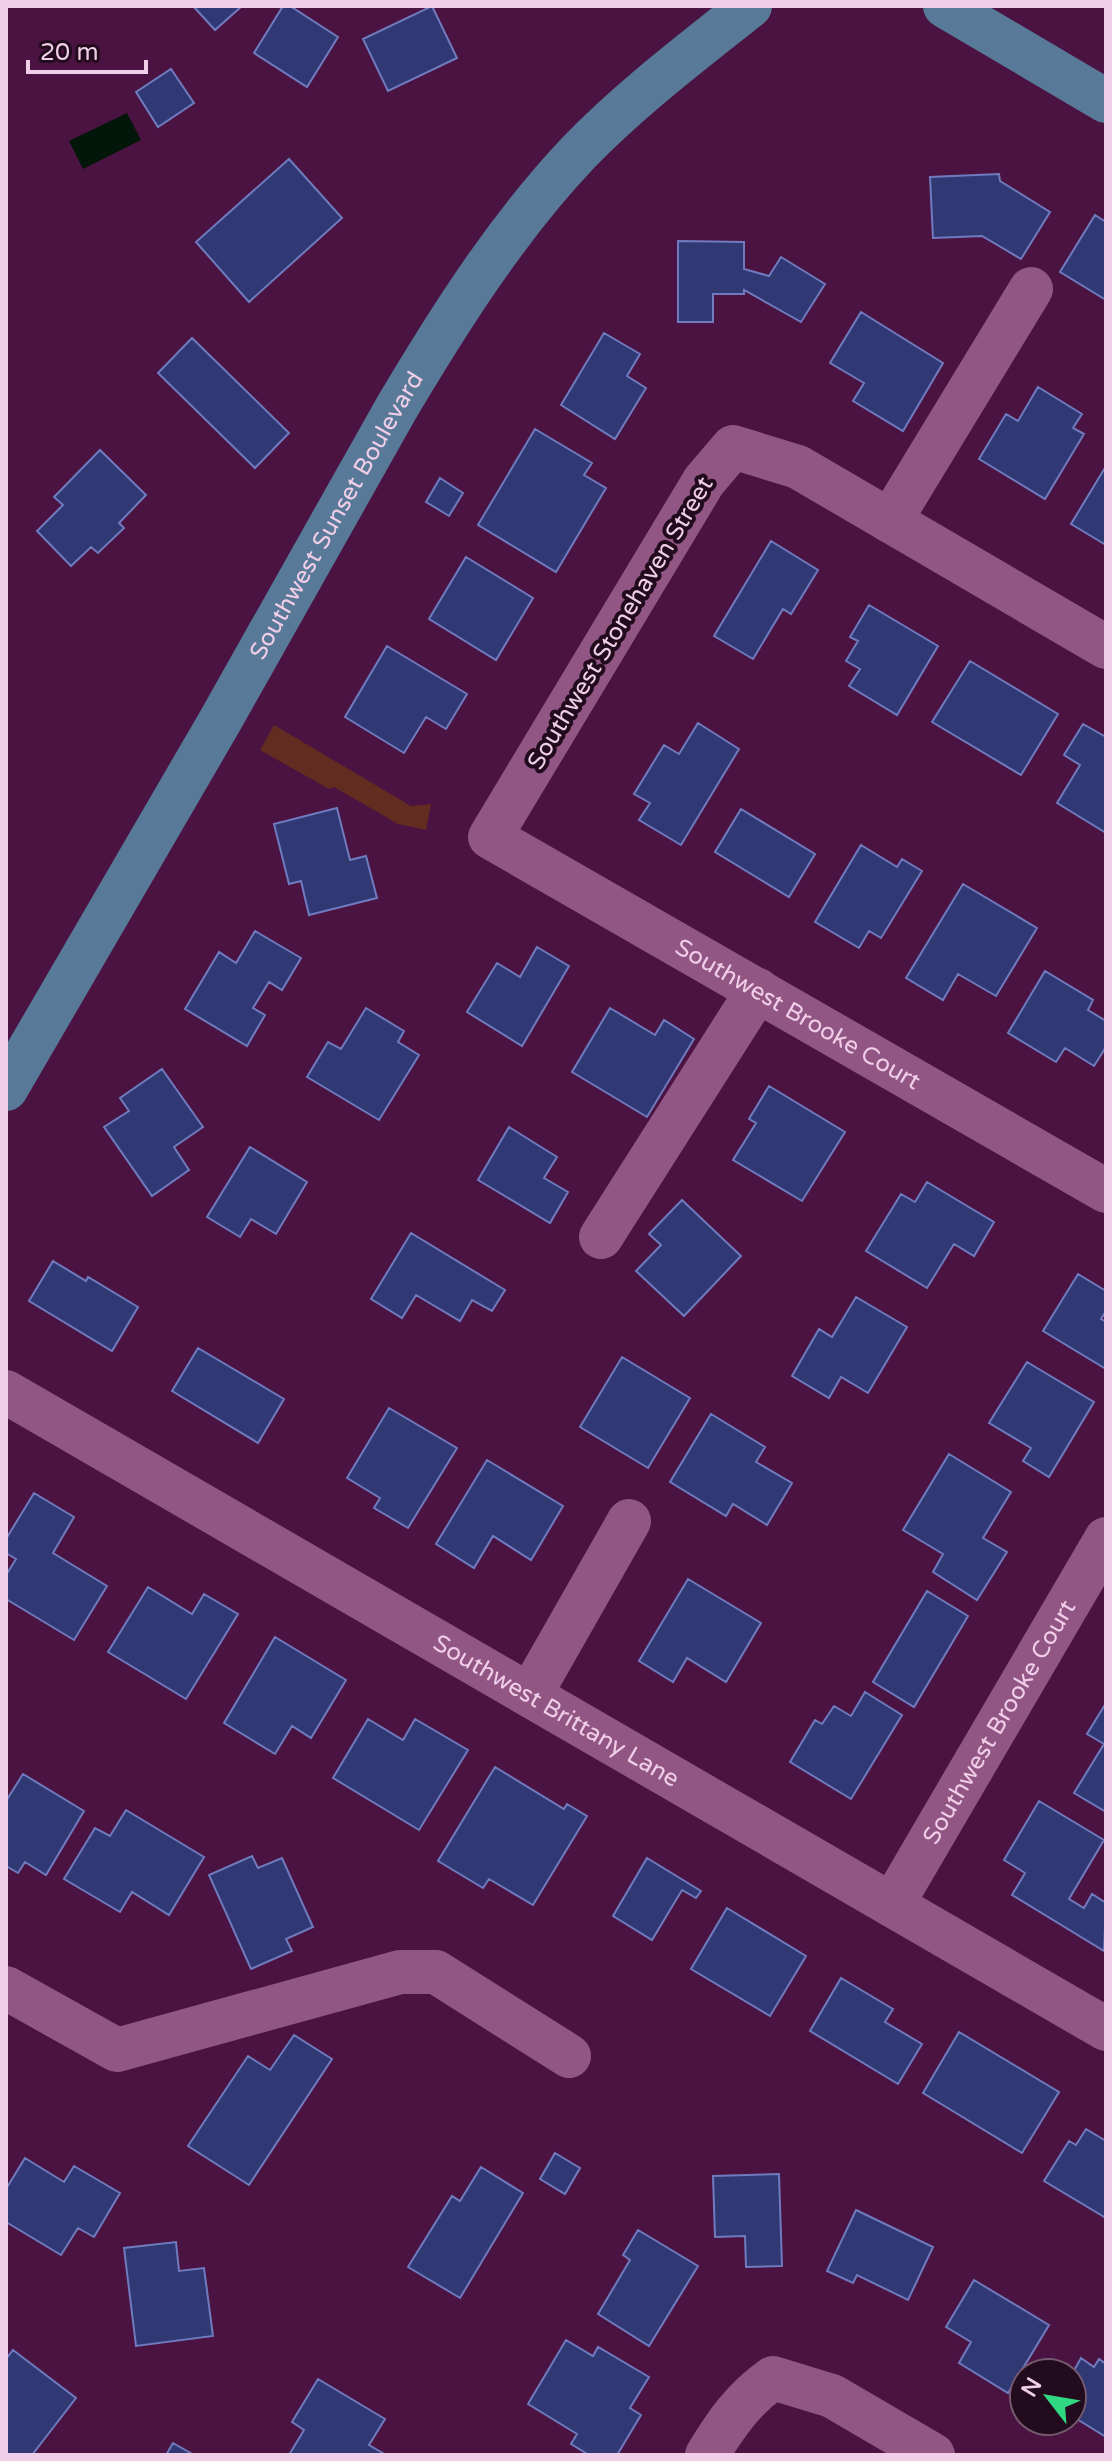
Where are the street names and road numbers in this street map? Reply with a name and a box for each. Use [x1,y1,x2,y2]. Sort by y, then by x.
street label: Southwest Sunset Boulevard [244,366,430,665]
street label: Southwest Stonehaven Street [521,472,719,775]
street label: Southwest Brooke Court [670,933,925,1096]
street label: Southwest Brooke Court [917,1595,1082,1850]
street label: Southwest Brittany Lane [428,1629,684,1794]

